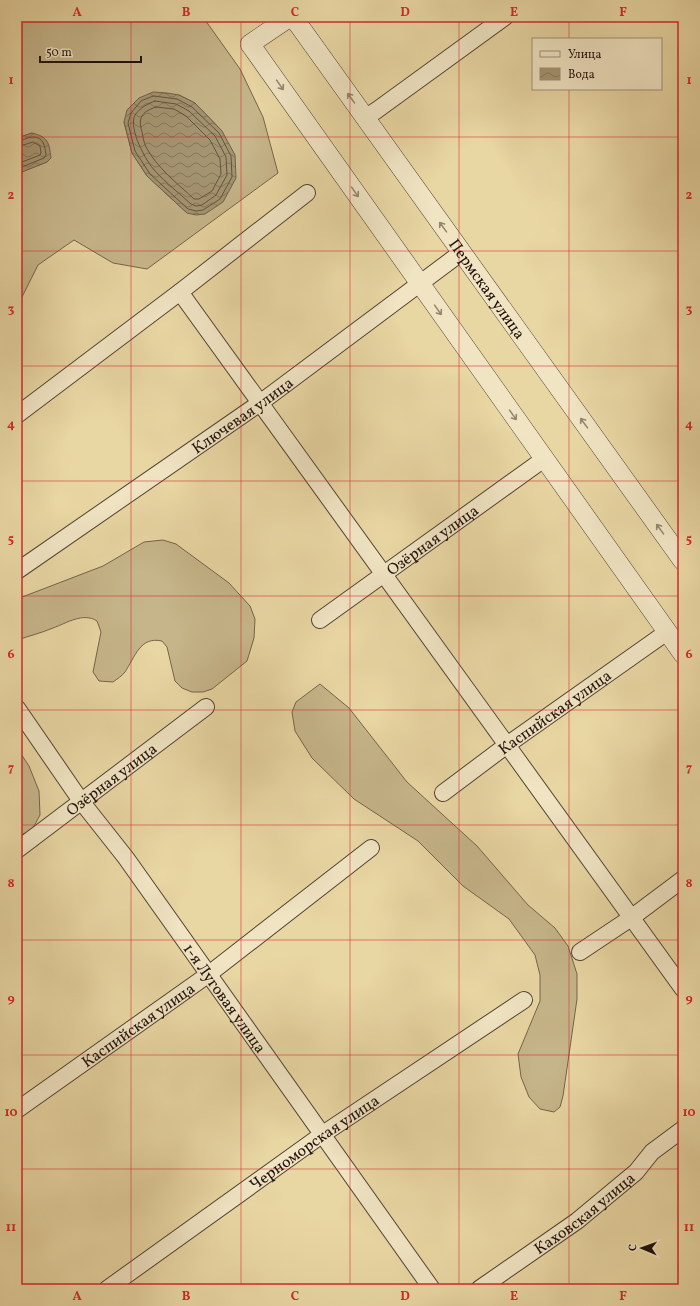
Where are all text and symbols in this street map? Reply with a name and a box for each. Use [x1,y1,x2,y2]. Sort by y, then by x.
text: A [72,4,82,22]
text: B [182,4,191,22]
text: C [291,4,299,22]
text: D [400,4,410,22]
text: E [510,4,518,22]
text: F [619,4,627,22]
scale bar [40,38,141,64]
legend [532,38,662,90]
text: 50 m [46,45,72,61]
text: Улица [568,47,601,63]
text: Вода [568,67,595,83]
text: 1 [8,72,14,90]
text: 1 [686,72,692,90]
one-way arrow [276,80,284,91]
one-way arrow [347,93,355,104]
one-way arrow [351,186,359,197]
text: 2 [8,187,15,205]
text: 2 [686,187,693,205]
one-way arrow [439,221,448,232]
street label: Пермская улица [442,235,530,344]
text: 3 [8,301,15,319]
text: 3 [686,301,693,319]
one-way arrow [434,304,442,315]
street label: Ключевая улица [188,373,299,460]
one-way arrow [509,410,517,421]
text: 4 [7,416,15,434]
text: 4 [685,416,693,434]
one-way arrow [580,418,589,429]
street label: Озёрная улица [383,500,484,582]
one-way arrow [656,524,664,535]
text: 5 [8,531,14,549]
text: 5 [686,531,692,549]
text: 6 [7,646,15,664]
text: 6 [685,646,693,664]
street label: Каспийская улица [494,665,617,761]
street label: Озёрная улица [62,739,162,822]
text: 7 [8,760,14,778]
text: 7 [686,760,692,778]
text: 8 [7,875,15,893]
text: 8 [685,875,693,893]
street label: 1-я Луговая улица [177,940,270,1058]
street label: Каспийская улица [78,978,200,1074]
text: 9 [7,990,15,1008]
text: 9 [685,990,693,1008]
street label: Черноморская улица [246,1090,384,1196]
text: 10 [4,1104,18,1122]
text: 10 [682,1104,696,1122]
street label: Каховская улица [530,1168,641,1261]
text: 11 [6,1219,16,1237]
text: 11 [684,1219,694,1237]
north arrow [622,1228,662,1268]
text: С [626,1244,641,1252]
text: A [72,1288,82,1306]
text: B [182,1288,191,1306]
text: C [291,1288,299,1306]
text: D [400,1288,410,1306]
text: E [510,1288,518,1306]
text: F [619,1288,627,1306]

